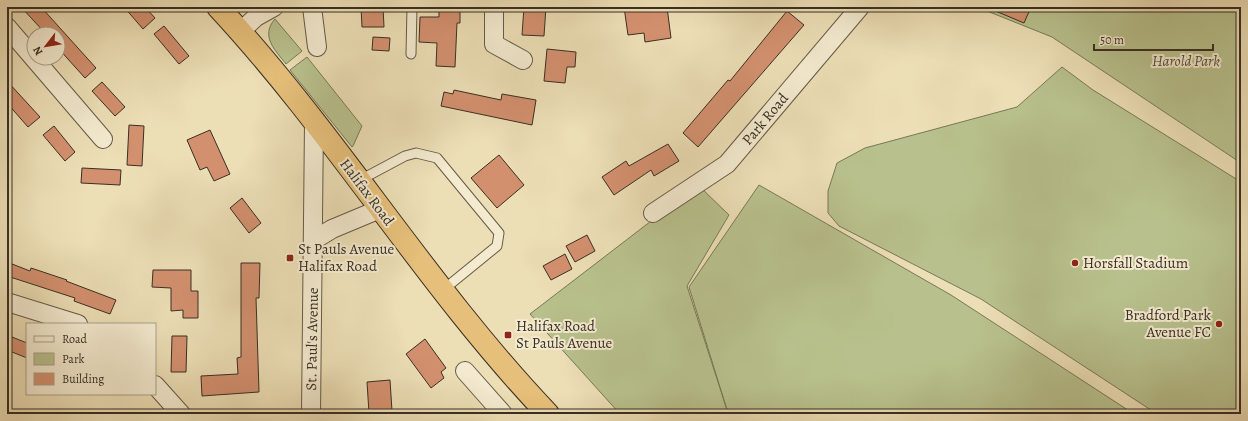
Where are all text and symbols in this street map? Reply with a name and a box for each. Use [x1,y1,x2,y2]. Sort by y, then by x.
north arrow [26,26,66,66]
scale bar [1094,26,1213,52]
text: 50 m [1100,32,1124,48]
text: N [29,44,46,58]
park label: Harold Park [1152,51,1220,71]
street label: Park Road [737,88,793,149]
street label: Halifax Road [335,154,399,230]
place label: St Pauls Avenue Halifax Road [298,239,395,276]
marker: St Pauls Avenue Halifax Road [285,253,295,263]
place label: Horsfall Stadium [1083,253,1189,273]
marker: Horsfall Stadium [1070,258,1080,268]
street label: St. Paul's Avenue [301,287,323,391]
place label: Bradford Park Avenue FC [1125,305,1212,342]
place label: Halifax Road St Pauls Avenue [516,316,613,353]
marker: Bradford Park Avenue FC [1214,319,1224,329]
legend [26,323,156,395]
marker: Halifax Road St Pauls Avenue [503,330,513,340]
text: Road [62,331,88,347]
text: Park [62,351,85,367]
text: Building [62,371,104,387]

